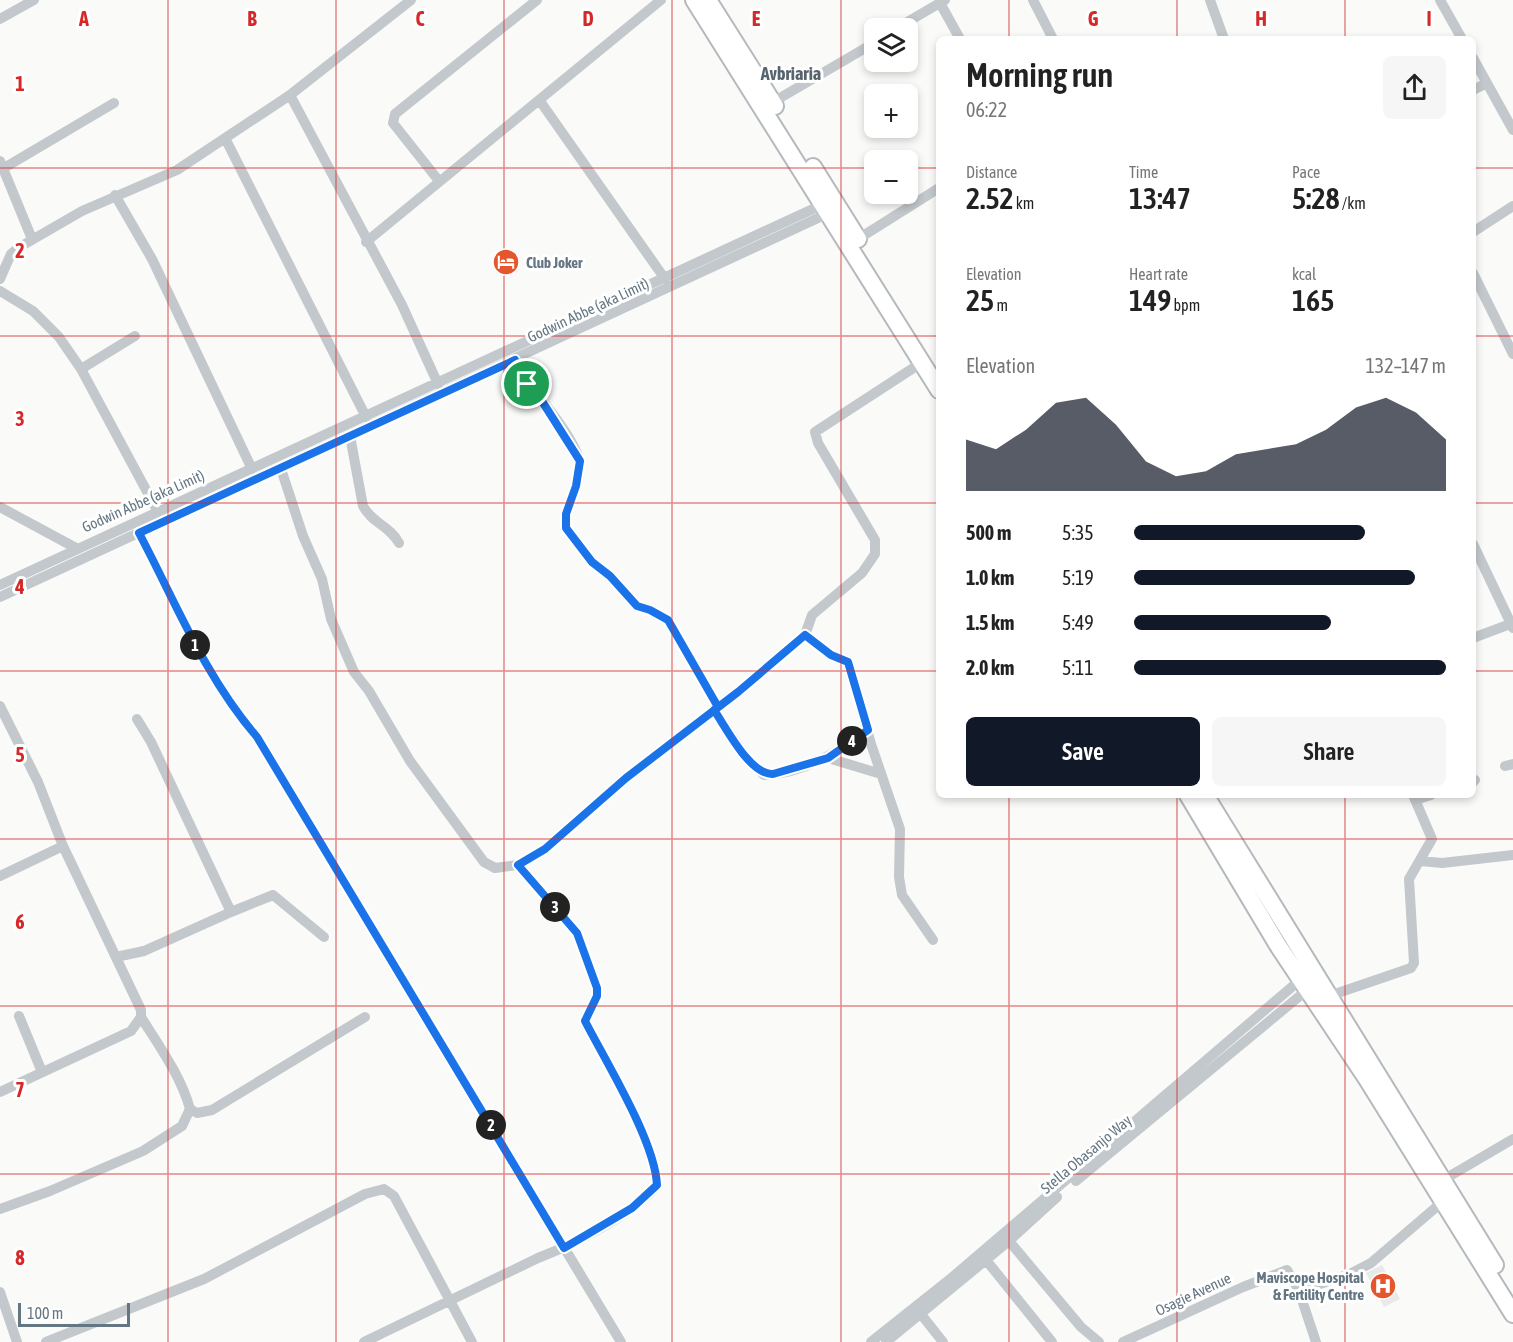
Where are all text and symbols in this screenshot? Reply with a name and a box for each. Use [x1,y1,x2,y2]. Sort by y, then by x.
text: A [78,7,89,30]
text: B [247,7,257,30]
text: C [416,7,425,30]
text: D [582,7,594,30]
text: E [752,7,761,30]
text: G [1088,7,1099,30]
text: H [1255,7,1267,30]
text: I [1426,7,1432,30]
map controls [864,18,918,204]
button: layers [864,18,918,72]
text: Morning run [966,56,1113,94]
button: share [1383,56,1446,119]
district label: Avbriaria [760,63,821,84]
text: 1 [15,72,25,95]
button: + [864,84,918,138]
text: 06:22 [966,98,1007,121]
button: − [864,150,918,204]
text: Distance [966,163,1017,181]
text: Time [1129,163,1158,181]
text: Pace [1292,163,1320,181]
text: 2.52 [966,181,1014,215]
text: 13:47 [1129,181,1191,215]
text: 5:28 [1292,181,1340,215]
text: km [1014,194,1034,212]
text: /km [1340,194,1366,212]
text: 2 [15,239,25,262]
hotel icon: Club Joker [491,247,521,277]
place label: Club Joker [526,254,583,271]
text: Elevation [966,265,1021,283]
text: Heart rate [1129,265,1188,283]
text: kcal [1292,265,1316,283]
street label: Godwin Abbe (aka Limit) [525,274,651,346]
text: 25 [966,283,994,317]
text: 149 [1129,283,1171,317]
text: 165 [1292,283,1334,317]
text: m [994,296,1008,314]
text: bpm [1171,296,1200,314]
text: Elevation [966,354,1035,377]
text: 132–147 m [1365,354,1446,377]
pin [501,358,552,409]
icon: arrive [510,367,543,400]
text: 3 [15,407,25,430]
street label: Godwin Abbe (aka Limit) [79,466,207,536]
text: 500 m [966,521,1011,544]
text: 5:35 [1062,521,1094,544]
text: 1.0 km [966,566,1014,589]
text: 5:19 [1062,566,1094,589]
text: 4 [14,575,25,598]
text: 1.5 km [966,611,1014,634]
text: 5:49 [1062,611,1094,634]
pin: 1 [180,630,210,660]
text: 1 [191,636,199,654]
text: 2.0 km [966,656,1014,679]
text: 5:11 [1062,656,1094,679]
button: Save [966,717,1200,786]
button: Share [1212,717,1446,786]
pin: 4 [837,726,867,756]
text: 4 [848,732,856,750]
text: 5 [15,743,25,766]
pin: 3 [540,892,570,922]
text: 3 [551,898,559,916]
text: 6 [15,910,25,933]
text: 7 [15,1078,25,1101]
pin: 2 [476,1110,506,1140]
street label: Stella Obasanjo Way [1037,1111,1135,1197]
text: 2 [487,1116,495,1134]
text: 8 [15,1246,25,1269]
street label: Osagie Avenue [1153,1269,1234,1319]
place label: Maviscope Hospital & Fertility Centre [1257,1269,1365,1303]
hospital icon: Maviscope Hospital & Fertility Centre [1368,1271,1398,1301]
scale bar [18,1300,130,1328]
text: 100 m [27,1304,63,1322]

